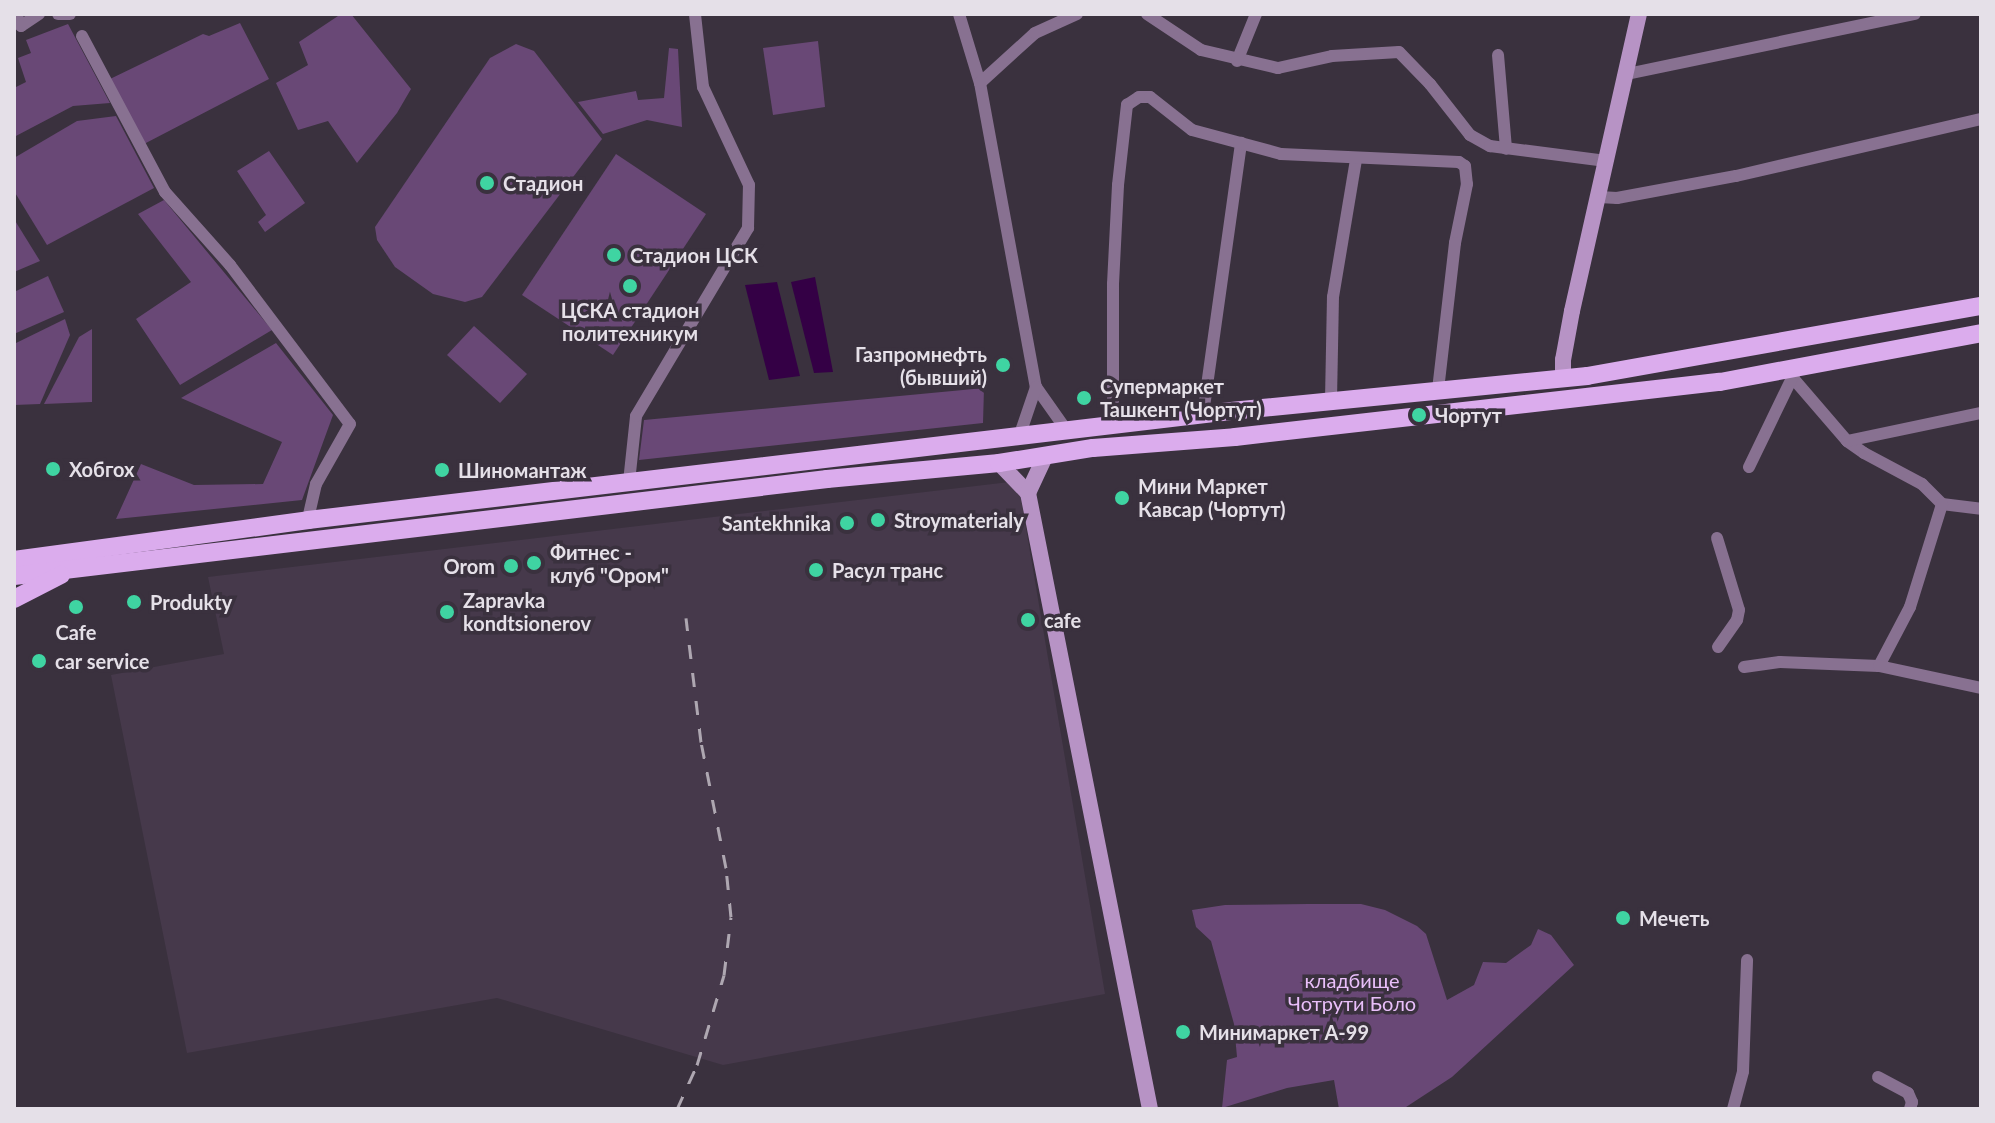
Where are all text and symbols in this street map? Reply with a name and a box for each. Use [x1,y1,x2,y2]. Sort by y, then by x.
place label: Стадион [503,171,583,195]
marker: Стадион [478,174,496,192]
place label: Стадион ЦСК [630,243,758,267]
marker: Стадион ЦСК [605,246,623,264]
marker: ЦСКА стадион политехникум [621,277,639,295]
place label: ЦСКА стадион политехникум [561,298,699,345]
place label: Газпромнефть (бывший) [855,342,987,389]
marker: Газпромнефть (бывший) [994,356,1012,374]
place label: Супермаркет Ташкент (Чортут) [1100,374,1262,421]
marker: Супермаркет Ташкент (Чортут) [1075,389,1093,407]
place label: Чортут [1435,403,1502,427]
marker: Чортут [1410,406,1428,424]
place label: Хобгох [69,457,134,481]
place label: Шиномантаж [458,458,587,482]
marker: Хобгох [44,460,62,478]
marker: Шиномантаж [433,461,451,479]
place label: Мини Маркет Кавсар (Чортут) [1138,474,1285,521]
marker: Мини Маркет Кавсар (Чортут) [1113,489,1131,507]
place label: Stroymaterialy [894,508,1024,532]
place label: Santekhnika [722,511,831,535]
marker: Stroymaterialy [869,511,887,529]
marker: Santekhnika [838,514,856,532]
place label: Фитнес - клуб "Ором" [550,540,669,587]
place label: Orom [444,554,495,578]
marker: Фитнес - клуб "Ором" [525,554,543,572]
marker: Orom [502,557,520,575]
place label: Расул транс [832,558,943,582]
marker: Расул транс [807,561,825,579]
place label: Zapravka kondtsionerov [463,588,591,635]
place label: Produkty [150,590,232,614]
marker: Produkty [125,593,143,611]
marker: Cafe [67,598,85,616]
marker: Zapravka kondtsionerov [438,603,456,621]
place label: cafe [1044,608,1081,632]
marker: cafe [1019,611,1037,629]
place label: Cafe [56,620,96,644]
place label: car service [55,649,150,673]
marker: car service [30,652,48,670]
place label: Мечеть [1639,906,1709,930]
marker: Мечеть [1614,909,1632,927]
park label: кладбище Чотрути Боло [1288,969,1416,1016]
place label: Минимаркет А-99 [1199,1020,1369,1044]
marker: Минимаркет А-99 [1174,1023,1192,1041]

